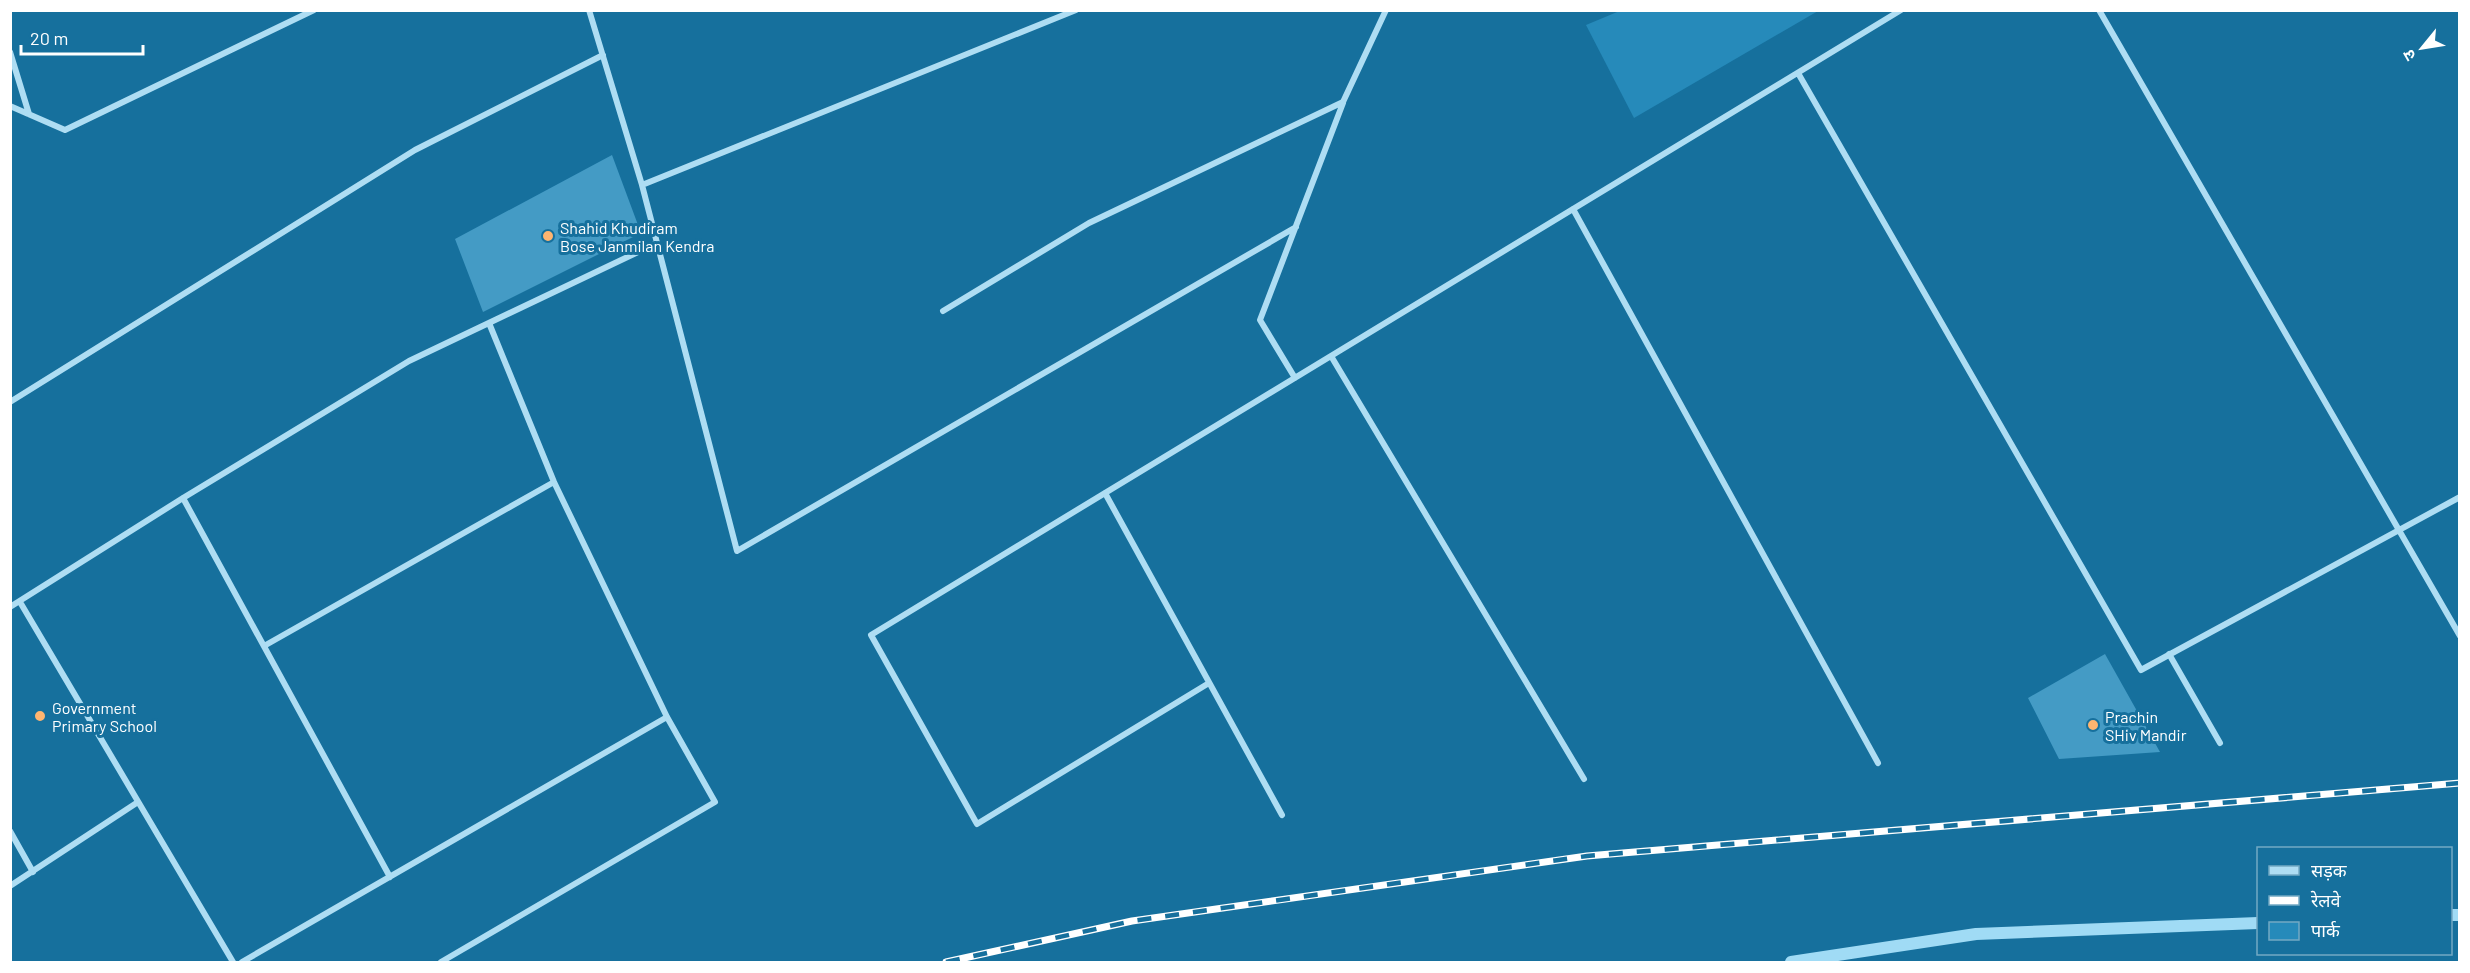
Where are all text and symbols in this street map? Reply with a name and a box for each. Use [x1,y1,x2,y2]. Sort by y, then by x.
scale bar [21,18,142,56]
north arrow [2392,18,2452,78]
text: 20 m [30,27,68,49]
text: उ [2398,46,2419,65]
place label: Shahid Khudiram Bose Janmilan Kendra [560,218,714,255]
marker: Shahid Khudiram Bose Janmilan Kendra [541,229,555,243]
place label: Government Primary School [52,698,157,735]
place label: Prachin SHiv Mandir [2105,707,2187,744]
marker: Government Primary School [33,709,47,723]
marker: Prachin SHiv Mandir [2086,718,2100,732]
legend [2257,847,2452,955]
text: सड़क [2311,859,2348,881]
text: रेलवे [2310,889,2342,911]
text: पार्क [2311,919,2341,941]

